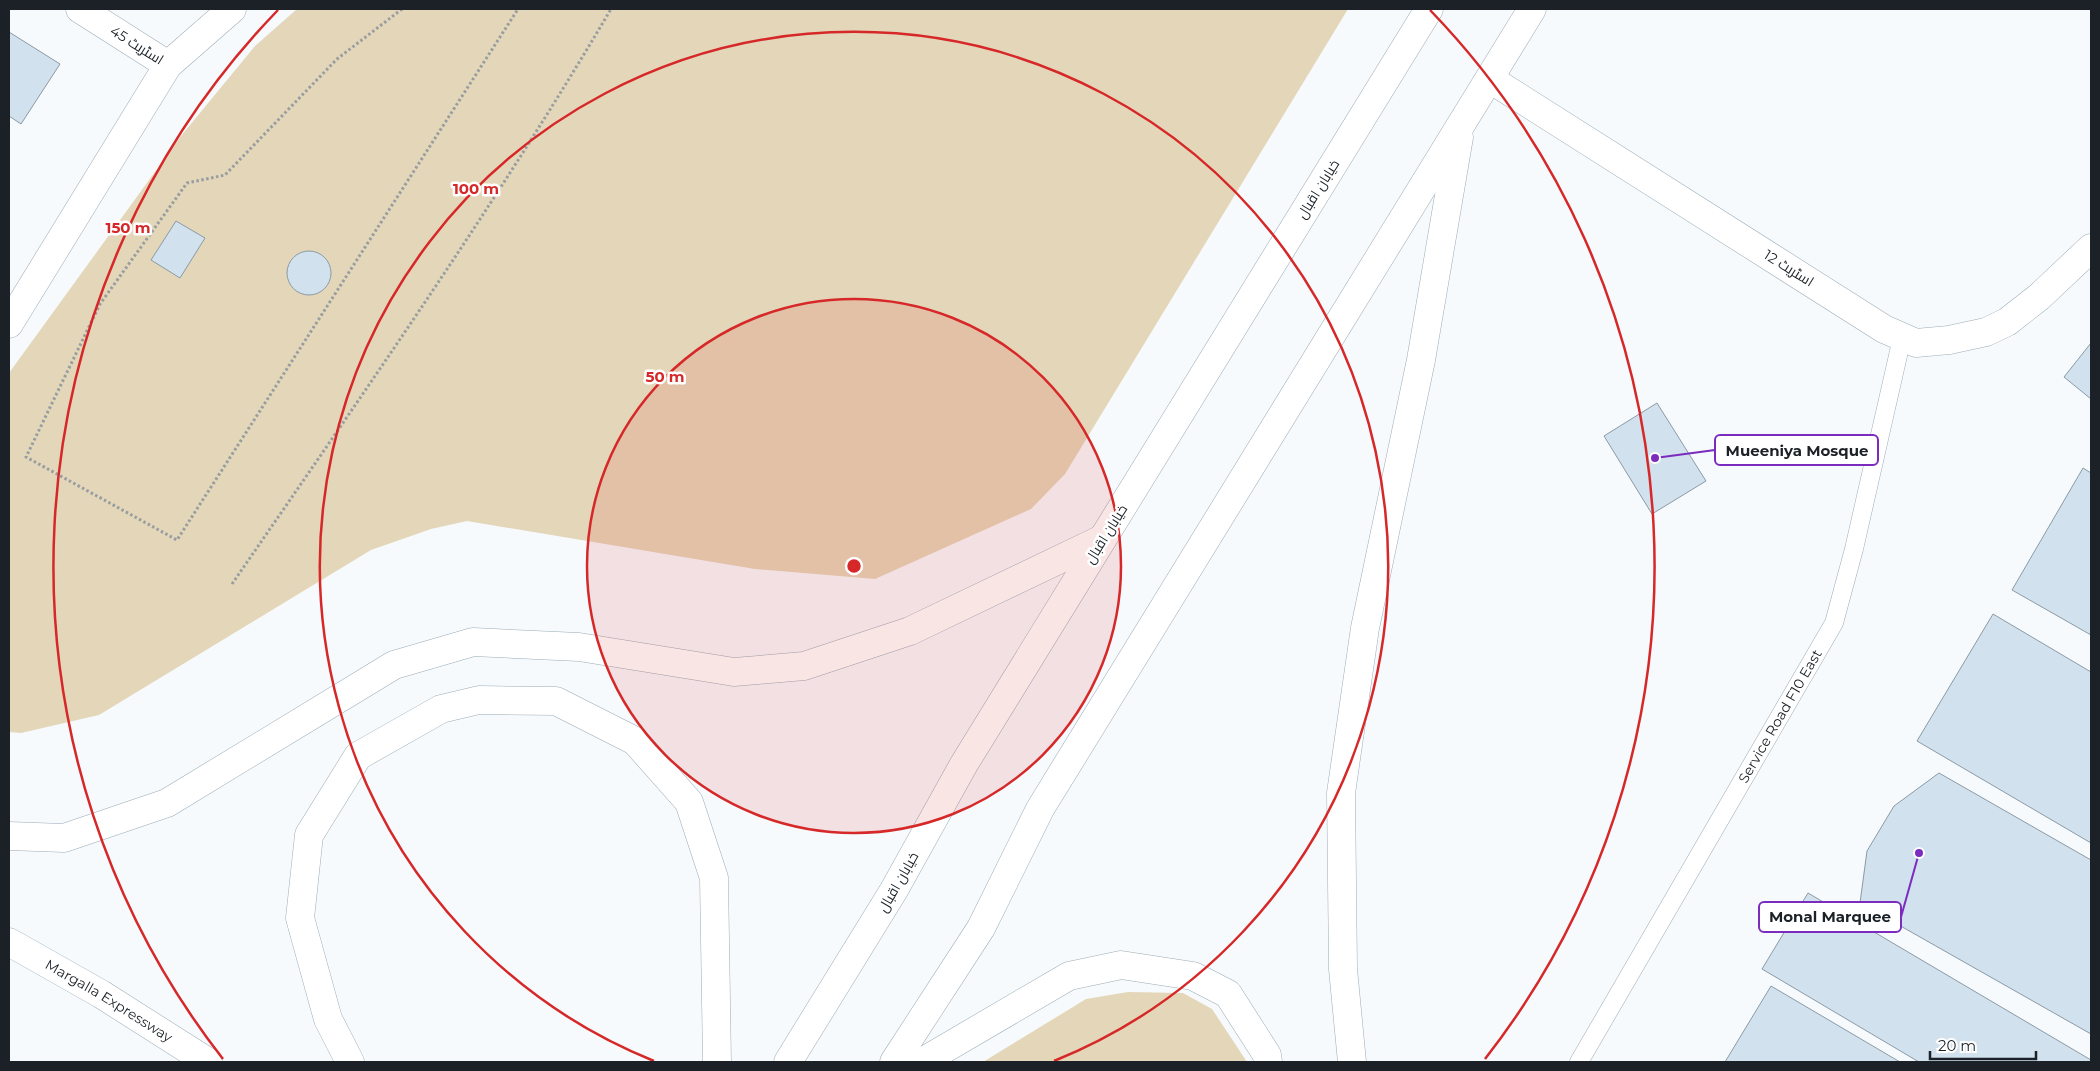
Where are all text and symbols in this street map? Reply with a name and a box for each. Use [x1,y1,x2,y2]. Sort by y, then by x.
street label: اسٹریٹ 45 [107,22,167,68]
street label: خیابان اقبال [1293,156,1343,222]
text: 100 m [453,179,499,198]
text: 150 m [106,218,150,237]
street label: اسٹریٹ 12 [1761,246,1817,290]
text: 50 m [645,367,685,386]
callout: Mueeniya Mosque [1715,435,1878,465]
text: Mueeniya Mosque [1726,441,1868,460]
street label: خیابان اقبال [1081,501,1131,567]
centre of rings [845,557,863,575]
street label: Service Road F10 East [1734,646,1826,786]
street label: خیابان اقبال [874,849,922,915]
callout: Monal Marquee [1759,902,1901,932]
text: Monal Marquee [1769,907,1891,926]
street label: Margalla Expressway [42,955,176,1046]
scale bar [1930,1028,2036,1060]
text: 20 m [1938,1036,1976,1055]

